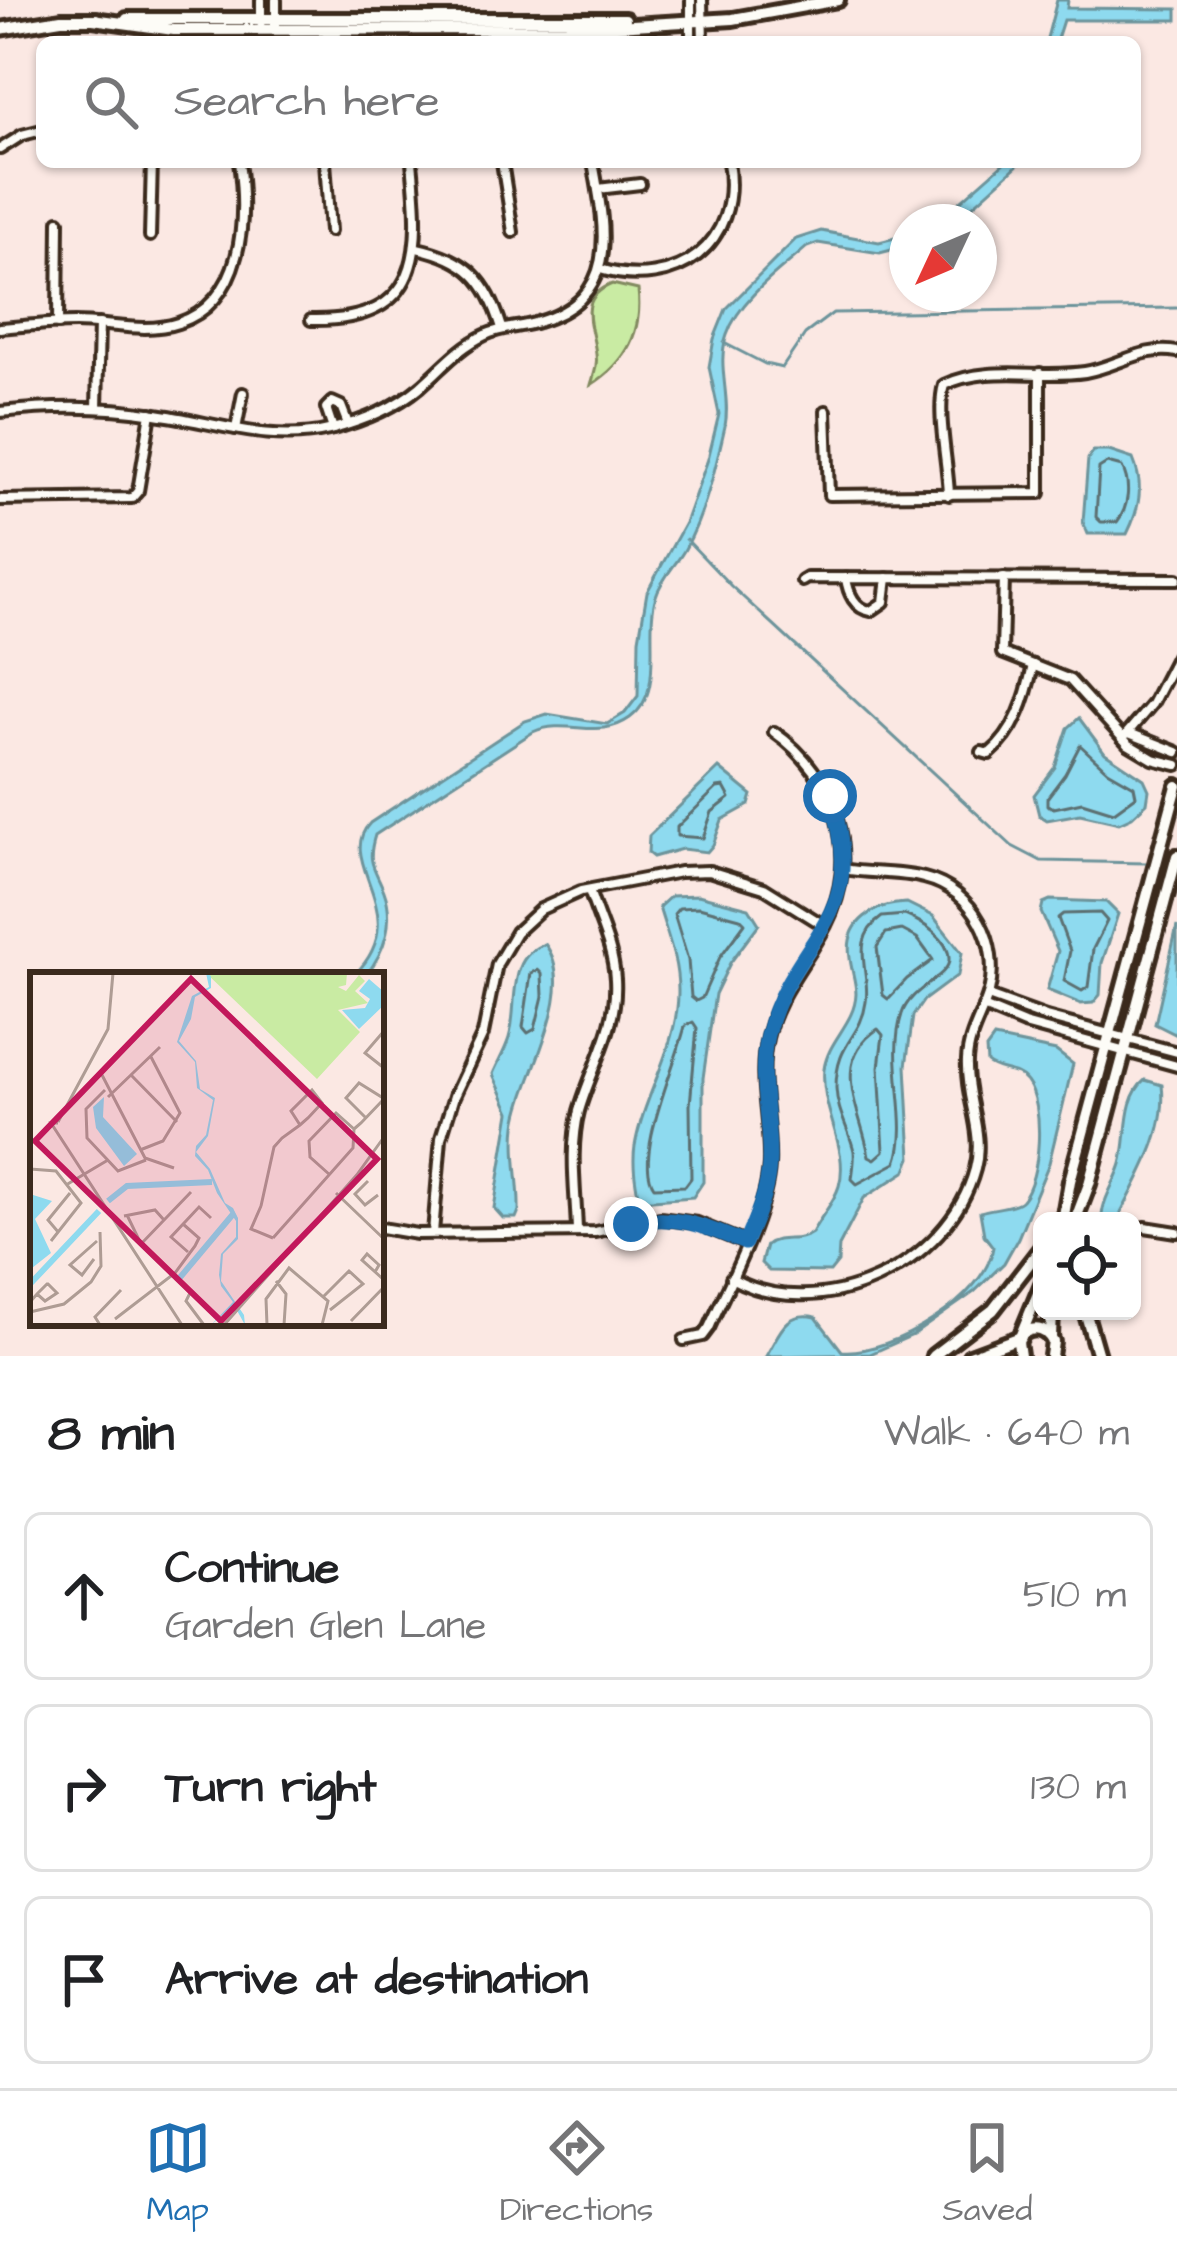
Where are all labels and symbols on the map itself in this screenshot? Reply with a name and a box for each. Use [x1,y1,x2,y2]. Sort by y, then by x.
north arrow [889,204,997,312]
route start [803,769,857,823]
inset map [30,972,384,1326]
route end [604,1197,658,1251]

